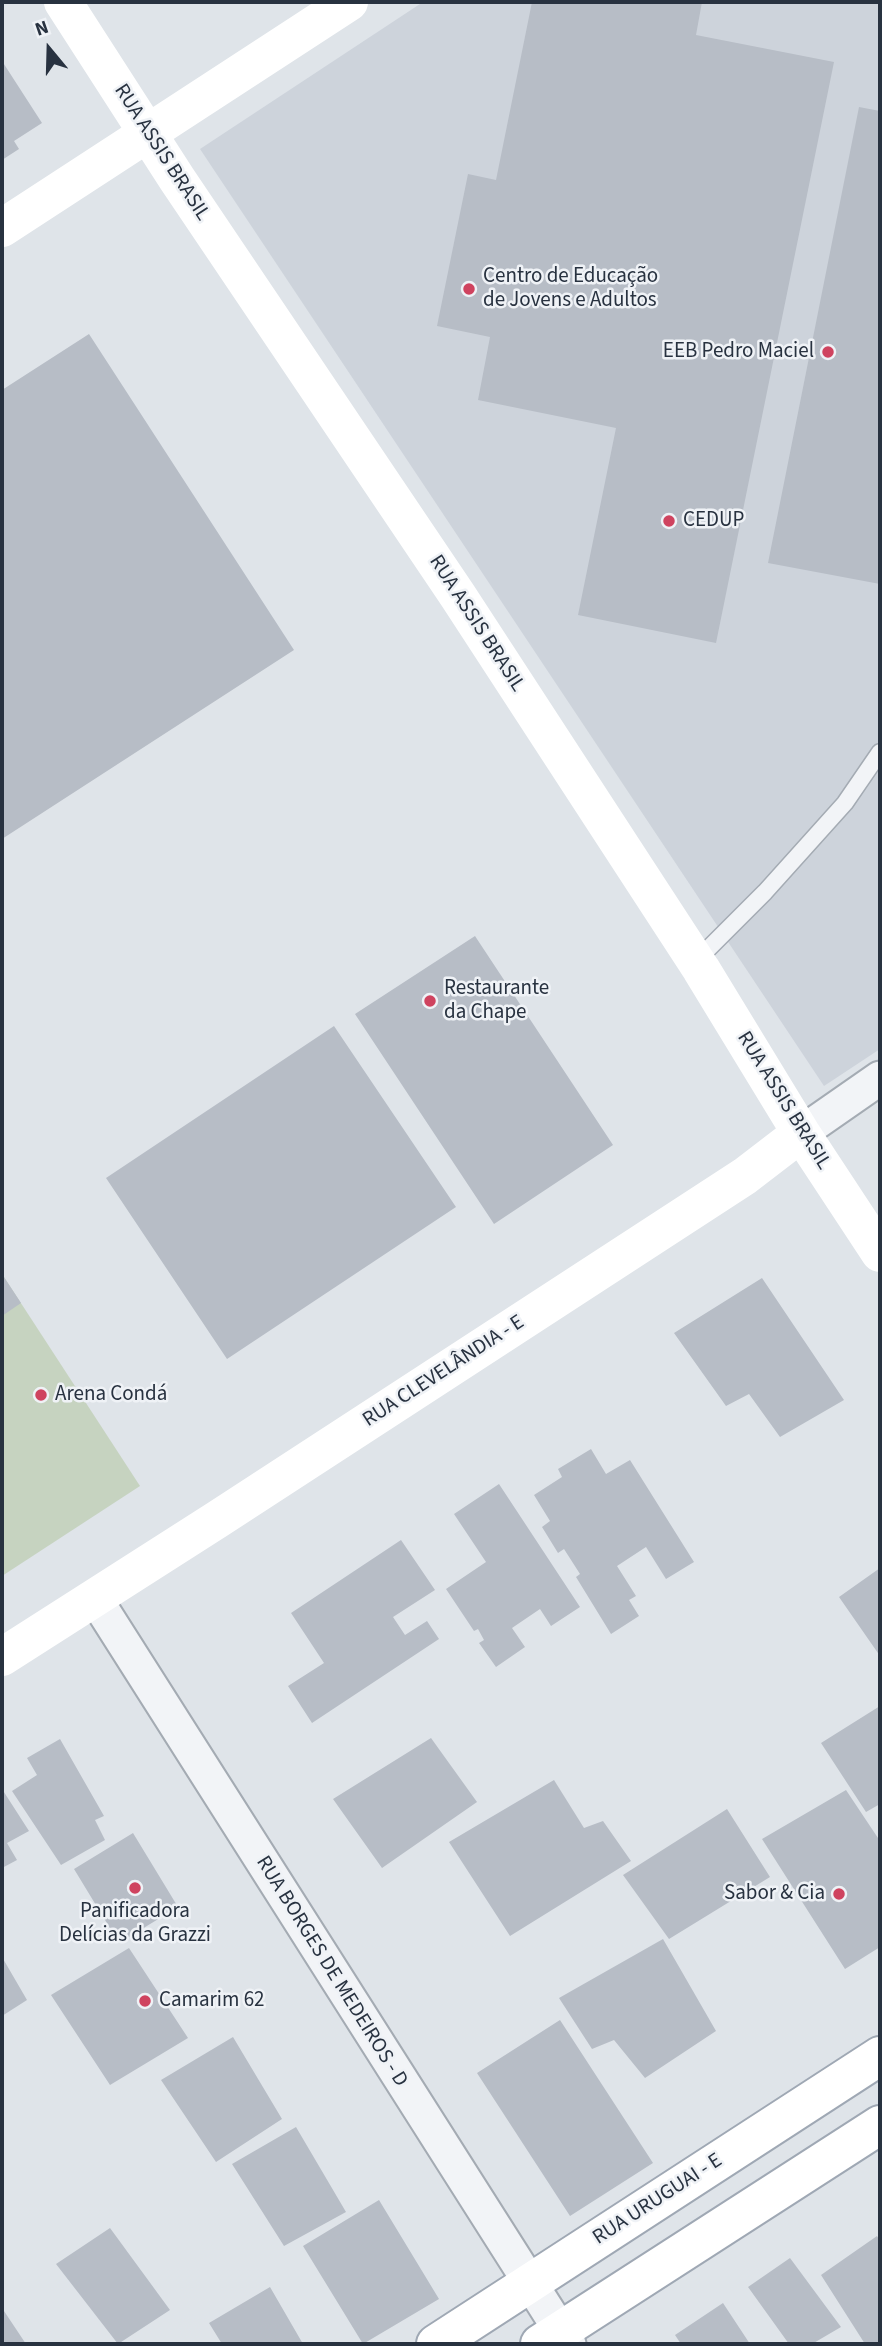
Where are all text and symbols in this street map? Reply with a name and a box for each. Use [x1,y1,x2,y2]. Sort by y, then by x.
north arrow [14,14,84,84]
text: N [32,14,52,43]
street label: RUA ASSIS BRASIL [107,80,215,226]
place label: Centro de Educação de Jovens e Adultos [483,264,658,314]
marker: Centro de Educação de Jovens e Adultos [461,281,477,297]
place label: EEB Pedro Maciel [663,339,814,365]
marker: EEB Pedro Maciel [820,344,836,360]
place label: CEDUP [683,508,744,534]
marker: CEDUP [661,513,677,529]
street label: RUA ASSIS BRASIL [422,551,530,697]
place label: Restaurante da Chape [444,976,549,1026]
marker: Restaurante da Chape [422,993,438,1009]
street label: RUA ASSIS BRASIL [731,1027,835,1175]
street label: RUA CLEVELÂNDIA - E [359,1311,529,1433]
place label: Arena Condá [55,1382,167,1408]
marker: Arena Condá [33,1387,49,1403]
street label: RUA BORGES DE MEDEIROS - D [249,1852,413,2092]
marker: Panificadora Delícias da Grazzi [127,1880,143,1896]
place label: Sabor & Cia [724,1881,825,1907]
marker: Sabor & Cia [831,1886,847,1902]
place label: Panificadora Delícias da Grazzi [59,1899,211,1949]
place label: Camarim 62 [159,1988,265,2014]
marker: Camarim 62 [137,1993,153,2009]
street label: RUA URUGUAI - E [589,2149,727,2251]

